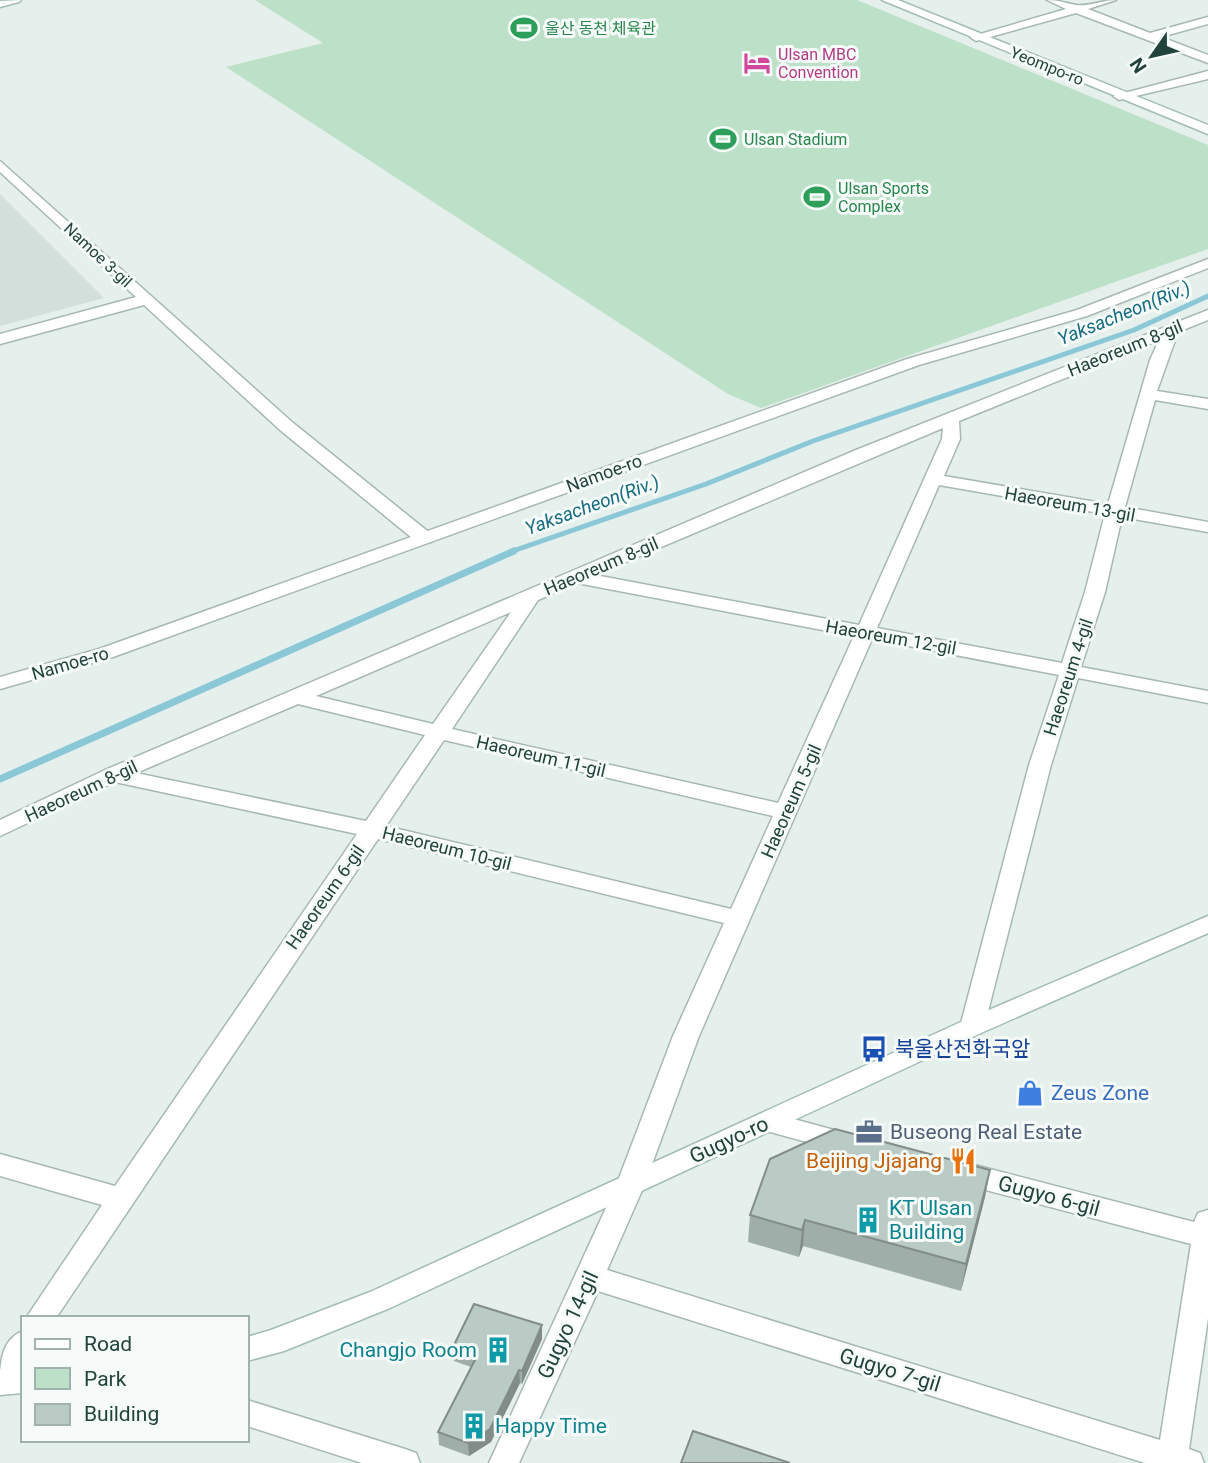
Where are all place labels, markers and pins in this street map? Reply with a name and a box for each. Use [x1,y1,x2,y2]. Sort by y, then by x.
sports icon: 울산 동천 체육관 [509,13,539,43]
place label: 울산 동천 체육관 [545,19,656,38]
place label: Ulsan MBC Convention [778,45,858,82]
hotel icon: Ulsan MBC Convention [742,48,772,78]
sports icon: Ulsan Stadium [708,124,738,154]
place label: Ulsan Stadium [744,130,847,149]
place label: Ulsan Sports Complex [838,179,929,216]
sports icon: Ulsan Sports Complex [802,182,832,212]
bus stop icon: 북울산전화국앞 [859,1034,889,1064]
place label: 북울산전화국앞 [895,1037,1030,1061]
shop icon: Zeus Zone [1015,1078,1045,1108]
place label: Zeus Zone [1051,1081,1149,1105]
office icon: Buseong Real Estate [854,1117,884,1147]
place label: Buseong Real Estate [890,1120,1082,1144]
restaurant icon: Beijing Jjajang [948,1146,978,1176]
place label: Beijing Jjajang [806,1149,942,1173]
place label: KT Ulsan Building [889,1196,972,1244]
building icon: KT Ulsan Building [853,1205,883,1235]
building icon: Changjo Room [483,1335,513,1365]
place label: Changjo Room [339,1338,477,1362]
building icon: Happy Time [459,1411,489,1441]
place label: Happy Time [495,1414,607,1438]

